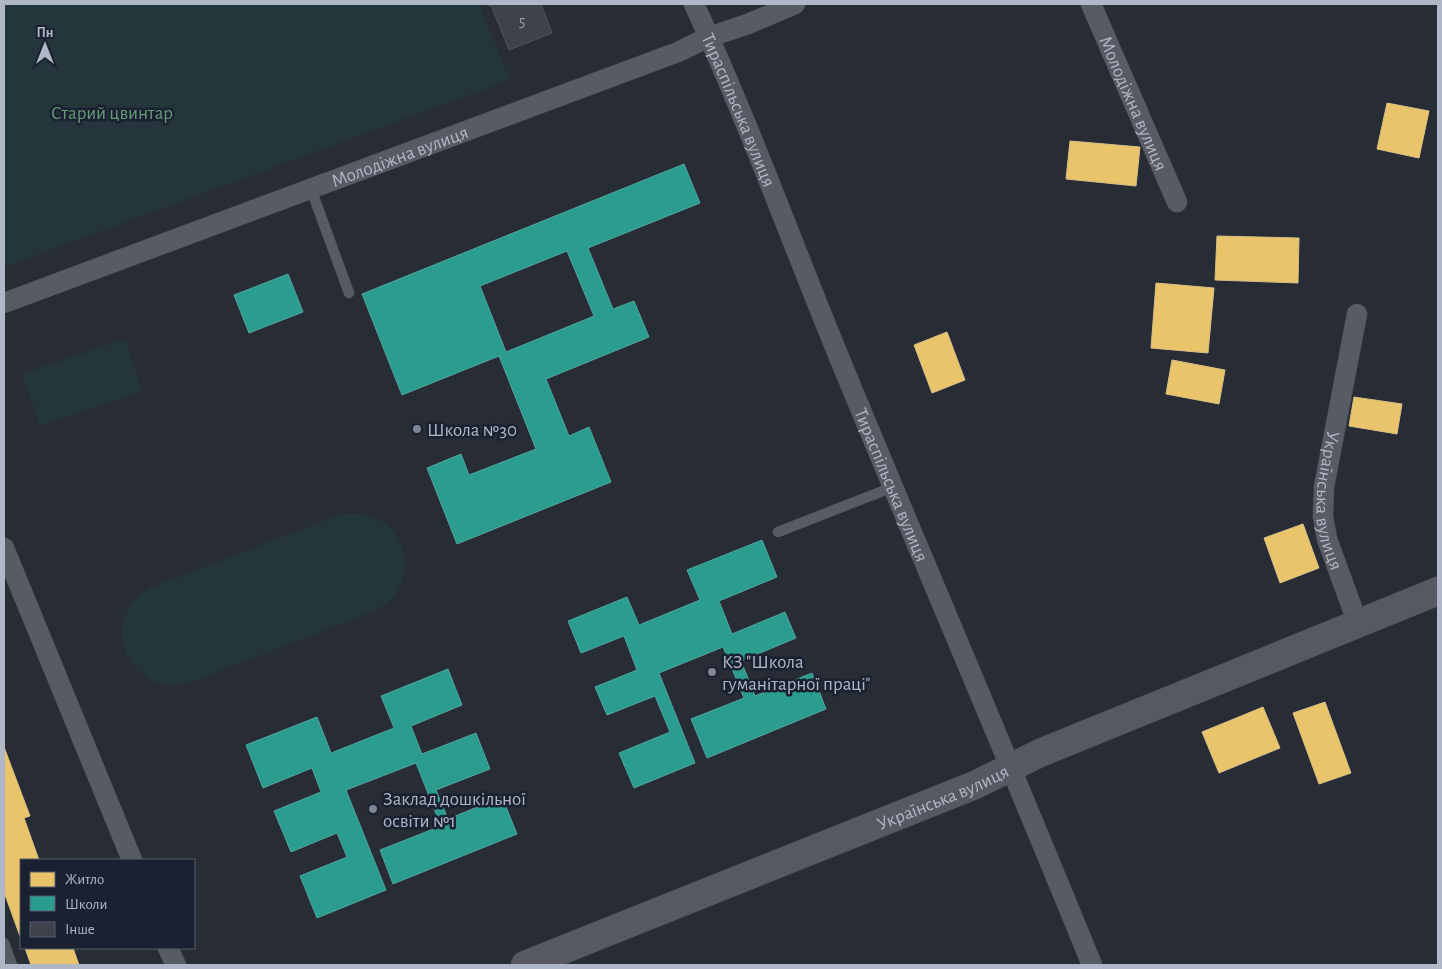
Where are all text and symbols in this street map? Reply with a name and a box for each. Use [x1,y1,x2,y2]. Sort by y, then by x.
house number: 5 [519,13,525,29]
north arrow [20,20,70,70]
text: Пн [36,26,54,40]
street label: Тираспільська вулиця [697,31,778,190]
street label: Молодіжна вулиця [1095,34,1170,174]
park label: Старий цвинтар [51,104,173,123]
street label: Молодіжна вулиця [329,123,471,191]
street label: Тираспільська вулиця [850,406,931,565]
place label: Школа №30 [427,421,517,440]
marker: Школа №30 [411,423,423,435]
street label: Українська вулиця [1312,429,1345,573]
place label: КЗ "Школа гуманітарної праці" [722,653,871,694]
marker: КЗ "Школа гуманітарної праці" [706,666,718,678]
street label: Українська вулиця [874,762,1012,834]
place label: Заклад дошкільної освіти №1 [383,790,526,831]
marker: Заклад дошкільної освіти №1 [367,803,379,815]
legend [20,859,195,949]
text: Житло [65,872,104,887]
text: Школи [65,897,107,912]
text: Інше [65,922,95,937]

